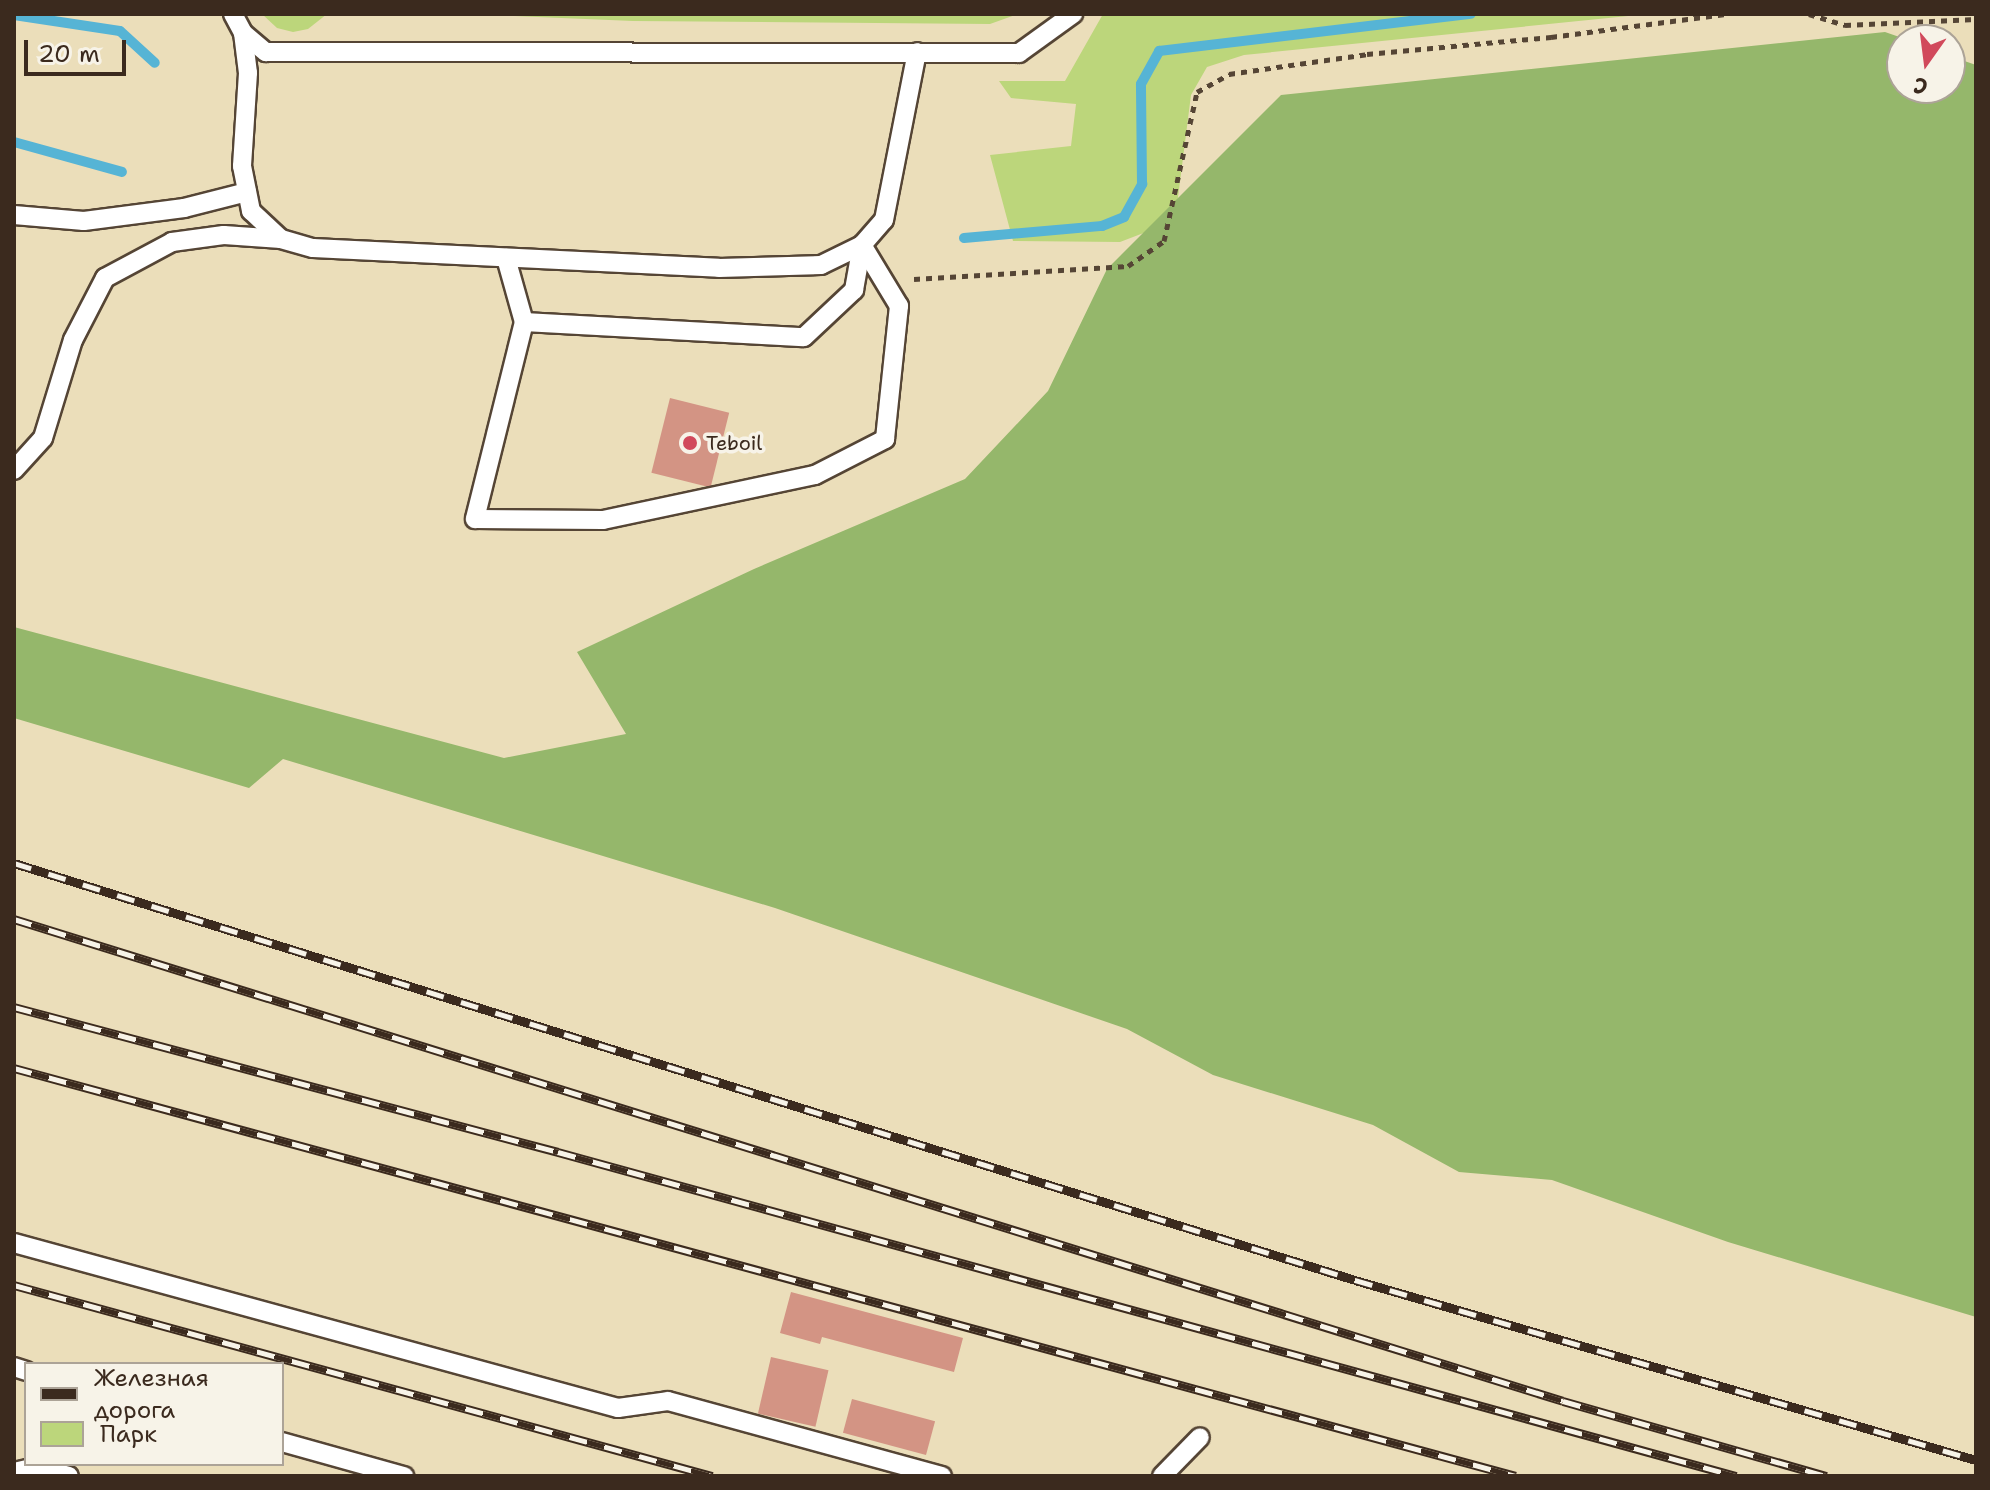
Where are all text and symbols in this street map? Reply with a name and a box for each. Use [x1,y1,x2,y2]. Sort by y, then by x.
scale bar [28,24,130,74]
north arrow [1886,24,1966,104]
text: 20 m [38,38,100,70]
text: С [1910,70,1931,102]
place label: Teboil [706,431,762,455]
marker: Teboil [681,434,699,452]
legend [24,1362,284,1466]
text: Железная дорога [94,1362,209,1426]
text: Парк [100,1418,157,1450]

